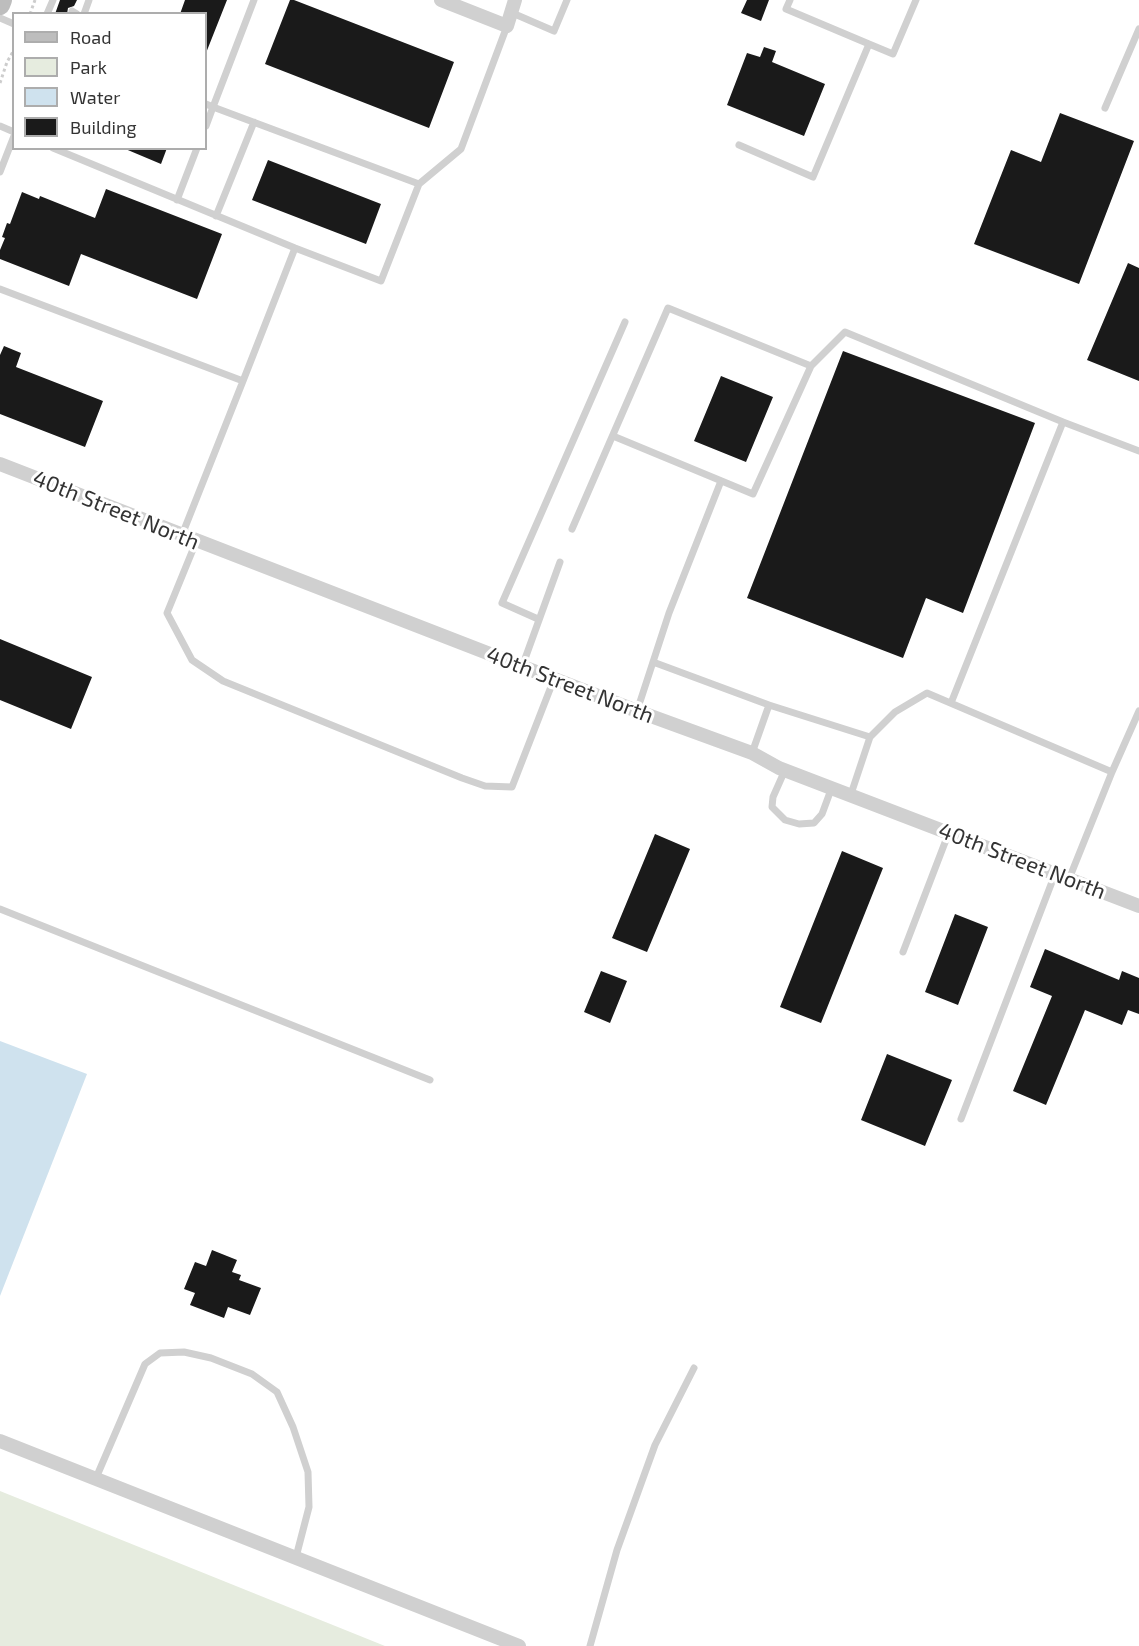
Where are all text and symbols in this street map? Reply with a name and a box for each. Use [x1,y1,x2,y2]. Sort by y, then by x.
legend [12,12,207,150]
text: Road [70,26,111,48]
text: Park [70,56,107,78]
text: Water [70,86,120,108]
text: Building [70,116,137,138]
street label: 40th Street North [29,465,203,555]
street label: 40th Street North [483,641,657,729]
street label: 40th Street North [935,817,1109,905]

